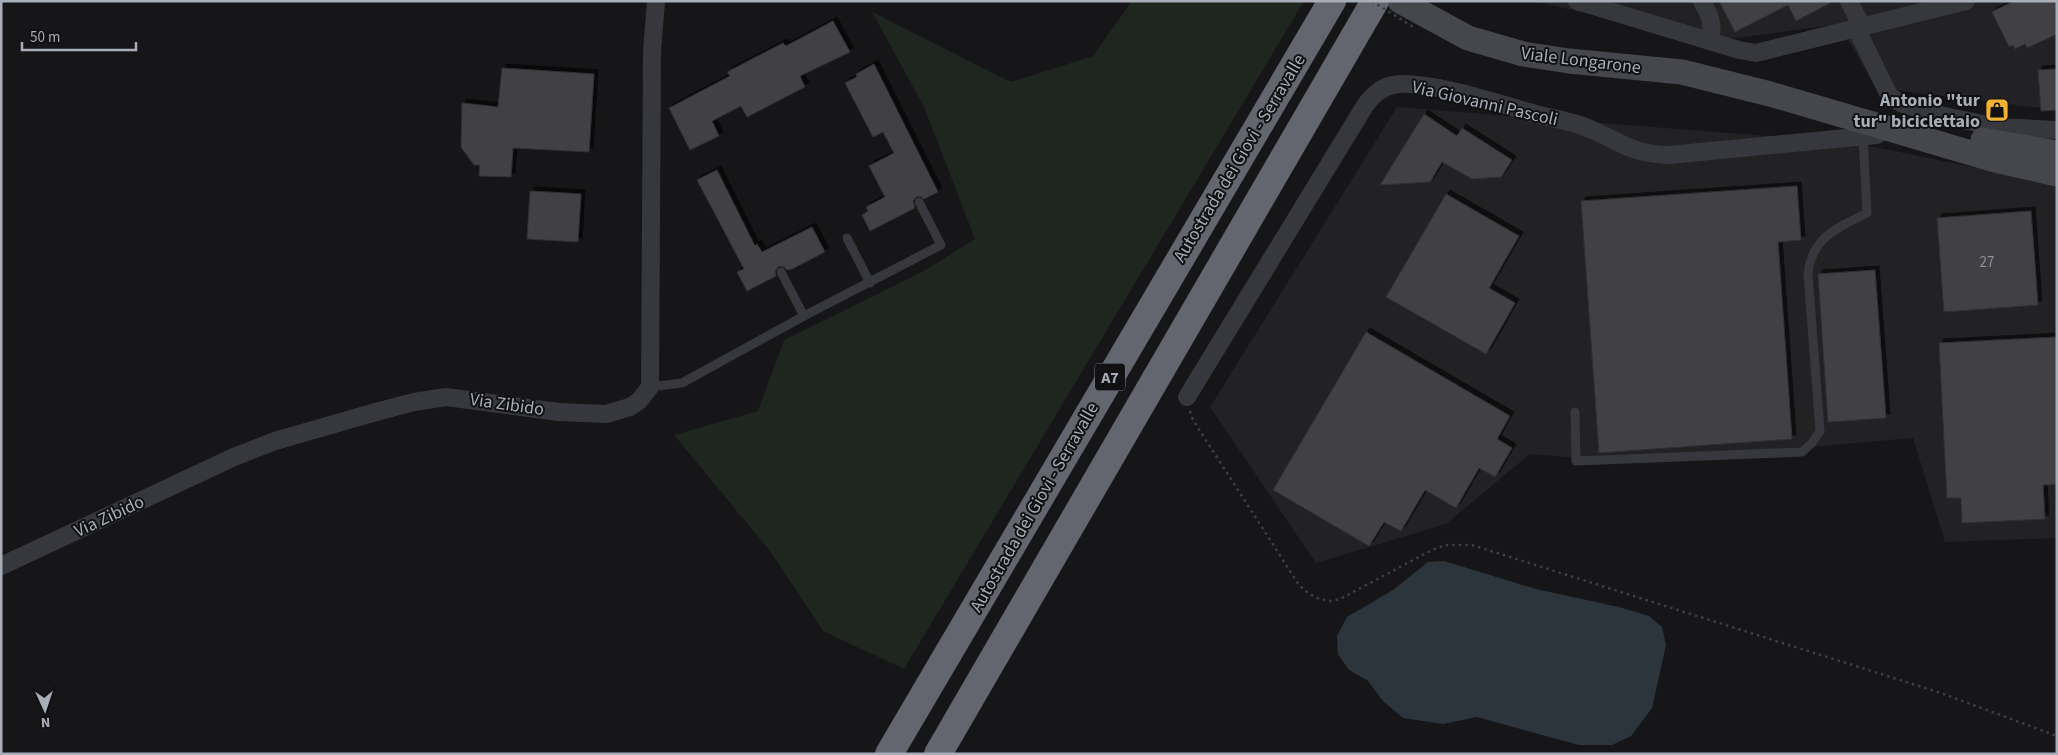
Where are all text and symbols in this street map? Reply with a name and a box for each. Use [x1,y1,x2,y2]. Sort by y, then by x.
scale bar [22,20,136,52]
text: 50 m [30,27,60,48]
street label: Viale Longarone [1520,41,1642,80]
street label: Autostrada dei Giovi - Serravalle [1167,50,1312,267]
street label: Via Giovanni Pascoli [1409,75,1560,132]
place label: Antonio "tur tur" biciclettaio [1854,88,1981,134]
shop icon: Antonio "tur tur" biciclettaio [1984,97,2010,123]
house number: 27 [1980,252,1994,273]
road number: A7 [1095,364,1125,391]
street label: Via Zibido [468,387,546,422]
street label: Autostrada dei Giovi - Serravalle [964,398,1105,617]
street label: Via Zibido [70,489,148,544]
north arrow [20,685,70,735]
text: N [40,712,51,732]

